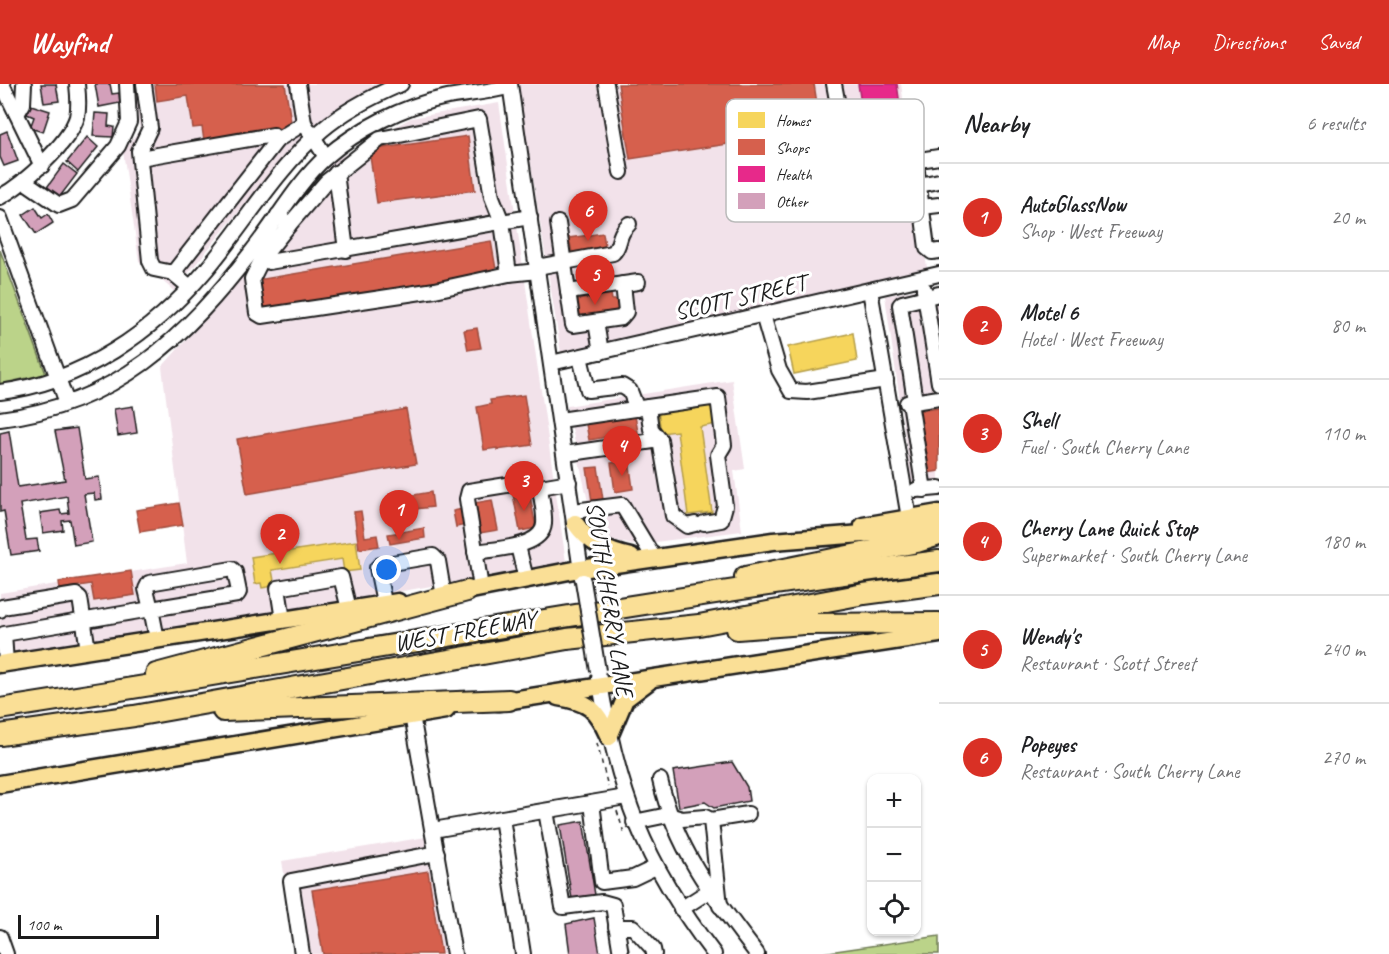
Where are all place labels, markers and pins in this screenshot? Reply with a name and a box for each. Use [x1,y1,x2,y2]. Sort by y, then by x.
pin: 6 [568,192,608,241]
pin: 5 [576,256,614,305]
pin: 4 [602,426,642,476]
pin: 3 [504,462,544,511]
pin: 1 [380,490,418,540]
pin: 2 [260,514,300,564]

